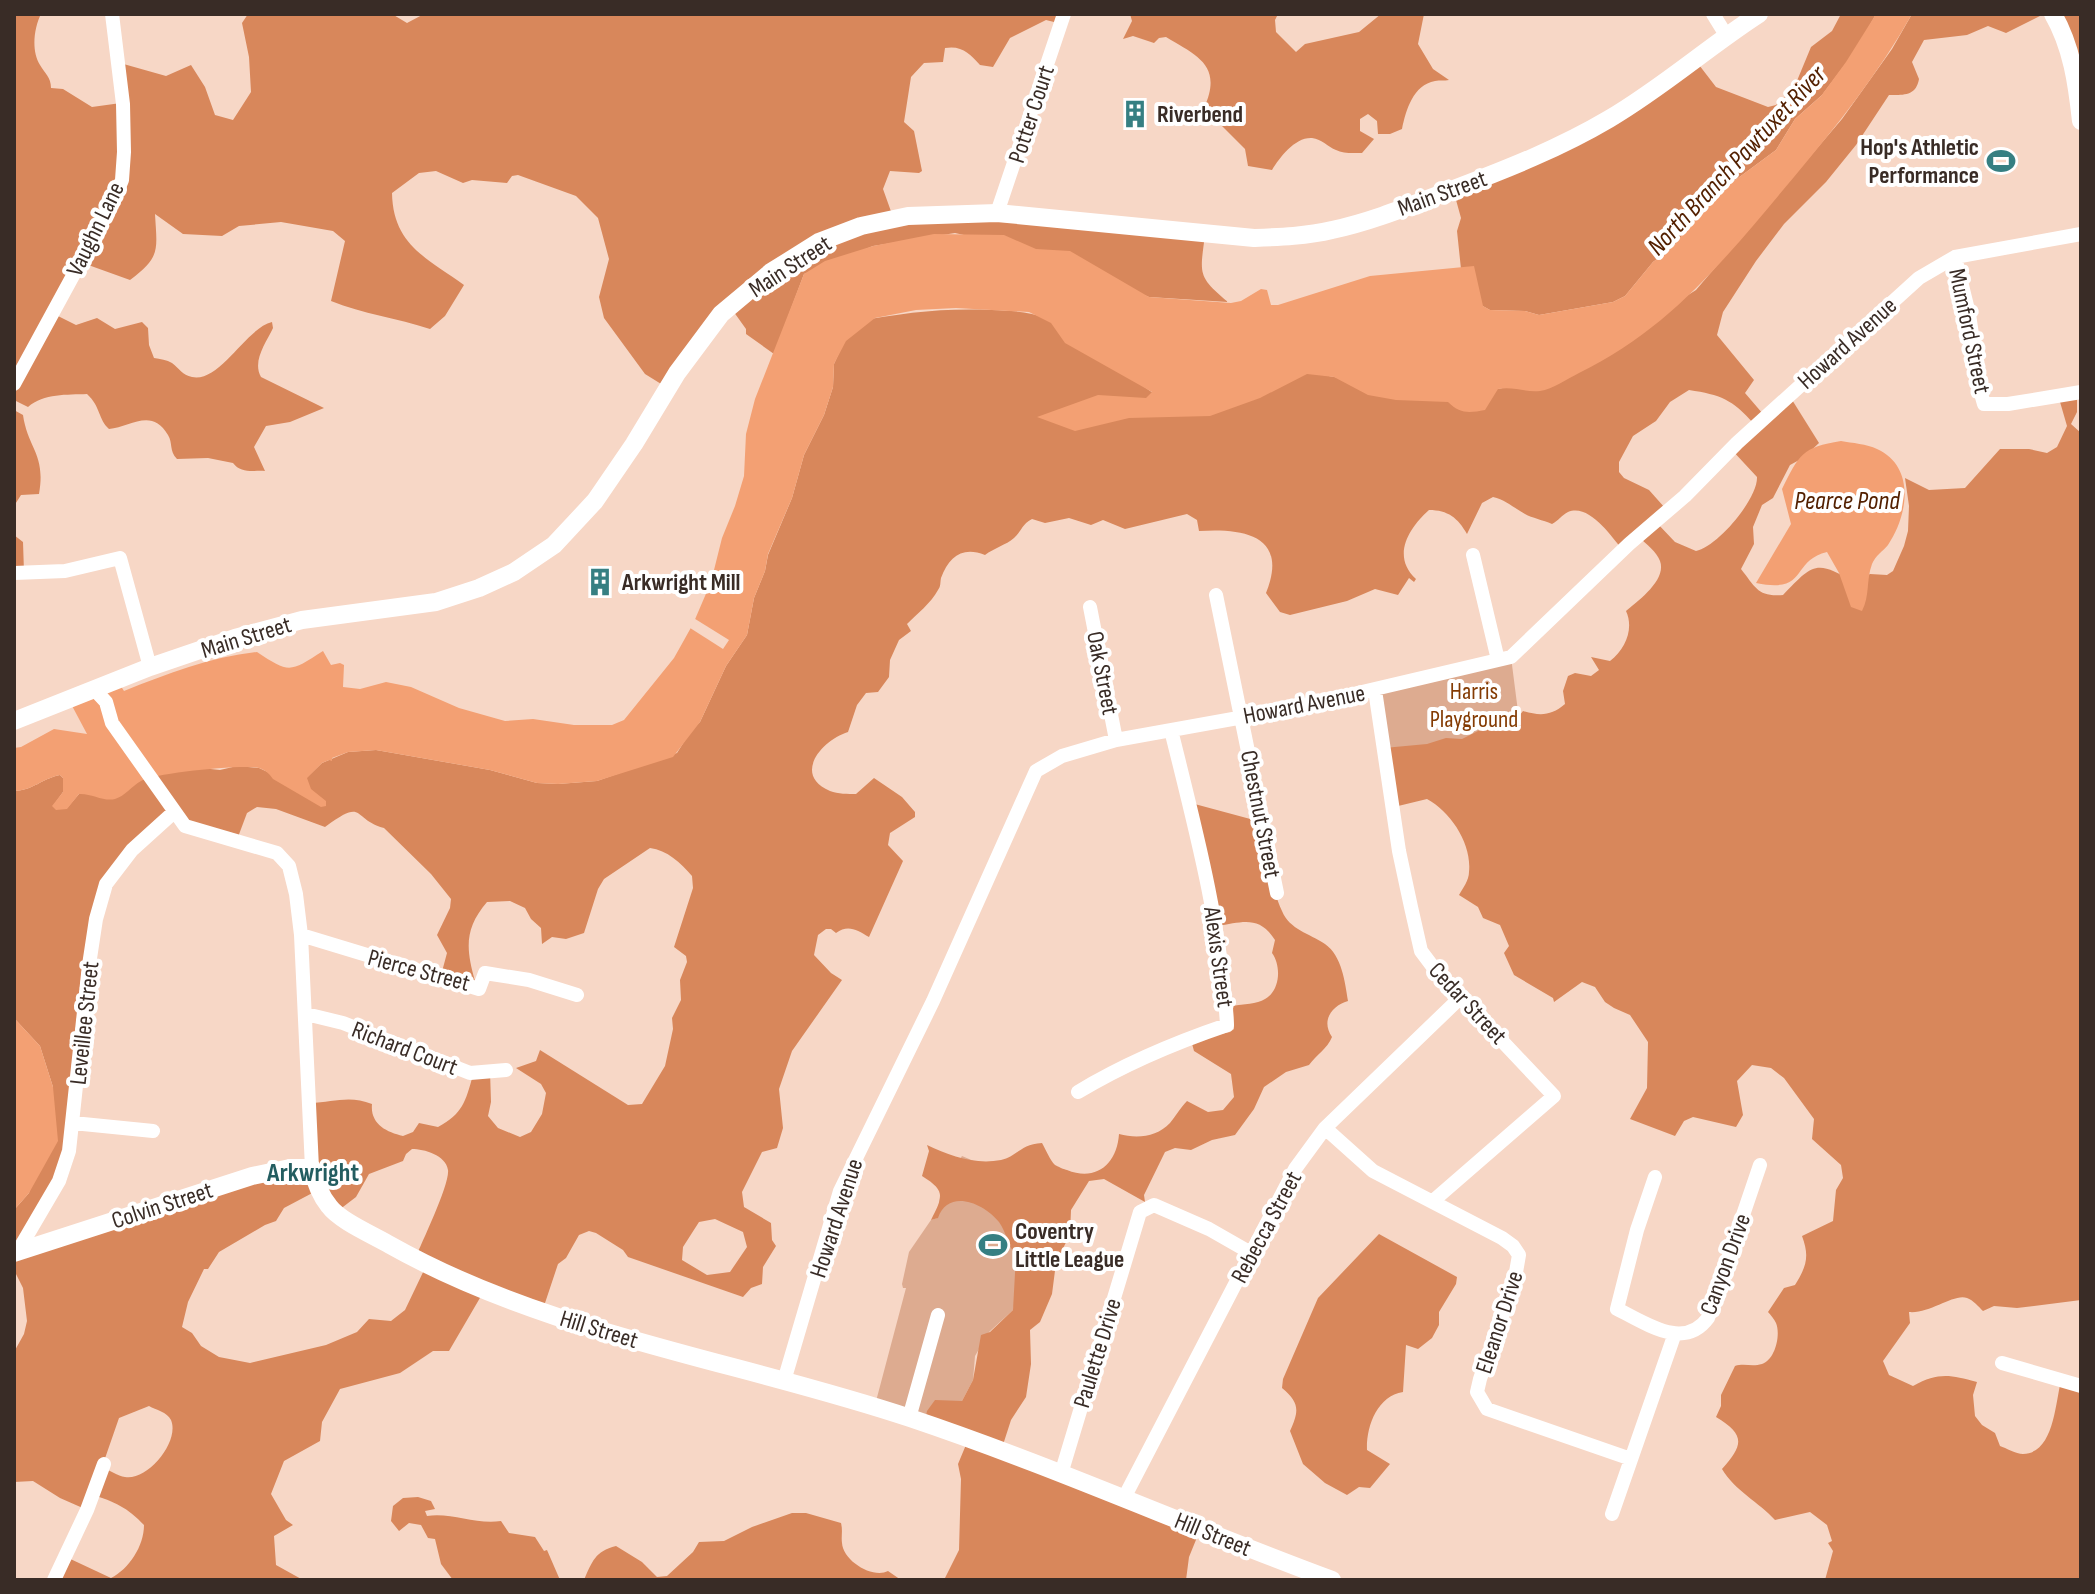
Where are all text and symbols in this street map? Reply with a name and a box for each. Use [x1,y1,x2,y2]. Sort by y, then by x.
water label: North Branch Pawtuxet River [1641,59,1834,262]
street label: Potter Court [1002,62,1061,167]
building icon: Riverbend [1120,99,1150,129]
place label: Riverbend [1157,100,1243,129]
place label: Hop's Athletic Performance [1860,133,1979,190]
sports icon: Hop's Athletic Performance [1986,146,2016,176]
street label: Main Street [1394,164,1491,223]
street label: Vaughn Lane [60,177,131,281]
street label: Main Street [744,229,837,304]
street label: Mumford Street [1942,266,1997,396]
street label: Howard Avenue [1792,291,1903,395]
water label: Pearce Pond [1794,486,1901,517]
building icon: Arkwright Mill [585,567,615,597]
place label: Arkwright Mill [621,568,740,597]
street label: Main Street [198,610,295,665]
street label: Oak Street [1080,629,1125,717]
park label: Harris Playground [1430,677,1518,734]
street label: Howard Avenue [1241,678,1367,731]
street label: Chestnut Street [1234,748,1287,880]
street label: Alexis Street [1197,904,1240,1009]
street label: Pierce Street [365,943,473,998]
street label: Cedar Street [1422,956,1513,1050]
street label: Leveillee Street [64,960,105,1086]
street label: Richard Court [348,1015,462,1082]
street label: Howard Avenue [804,1155,869,1281]
district label: Arkwright [266,1158,359,1189]
street label: Rebecca Street [1225,1166,1308,1288]
street label: Colvin Street [108,1176,216,1235]
street label: Canyon Drive [1694,1210,1757,1319]
place label: Coventry Little League [1015,1217,1124,1274]
sports icon: Coventry Little League [978,1230,1008,1260]
street label: Eleanor Drive [1469,1267,1530,1377]
street label: Paulette Drive [1067,1295,1128,1411]
street label: Hill Street [556,1304,641,1355]
street label: Hill Street [1170,1506,1255,1563]

